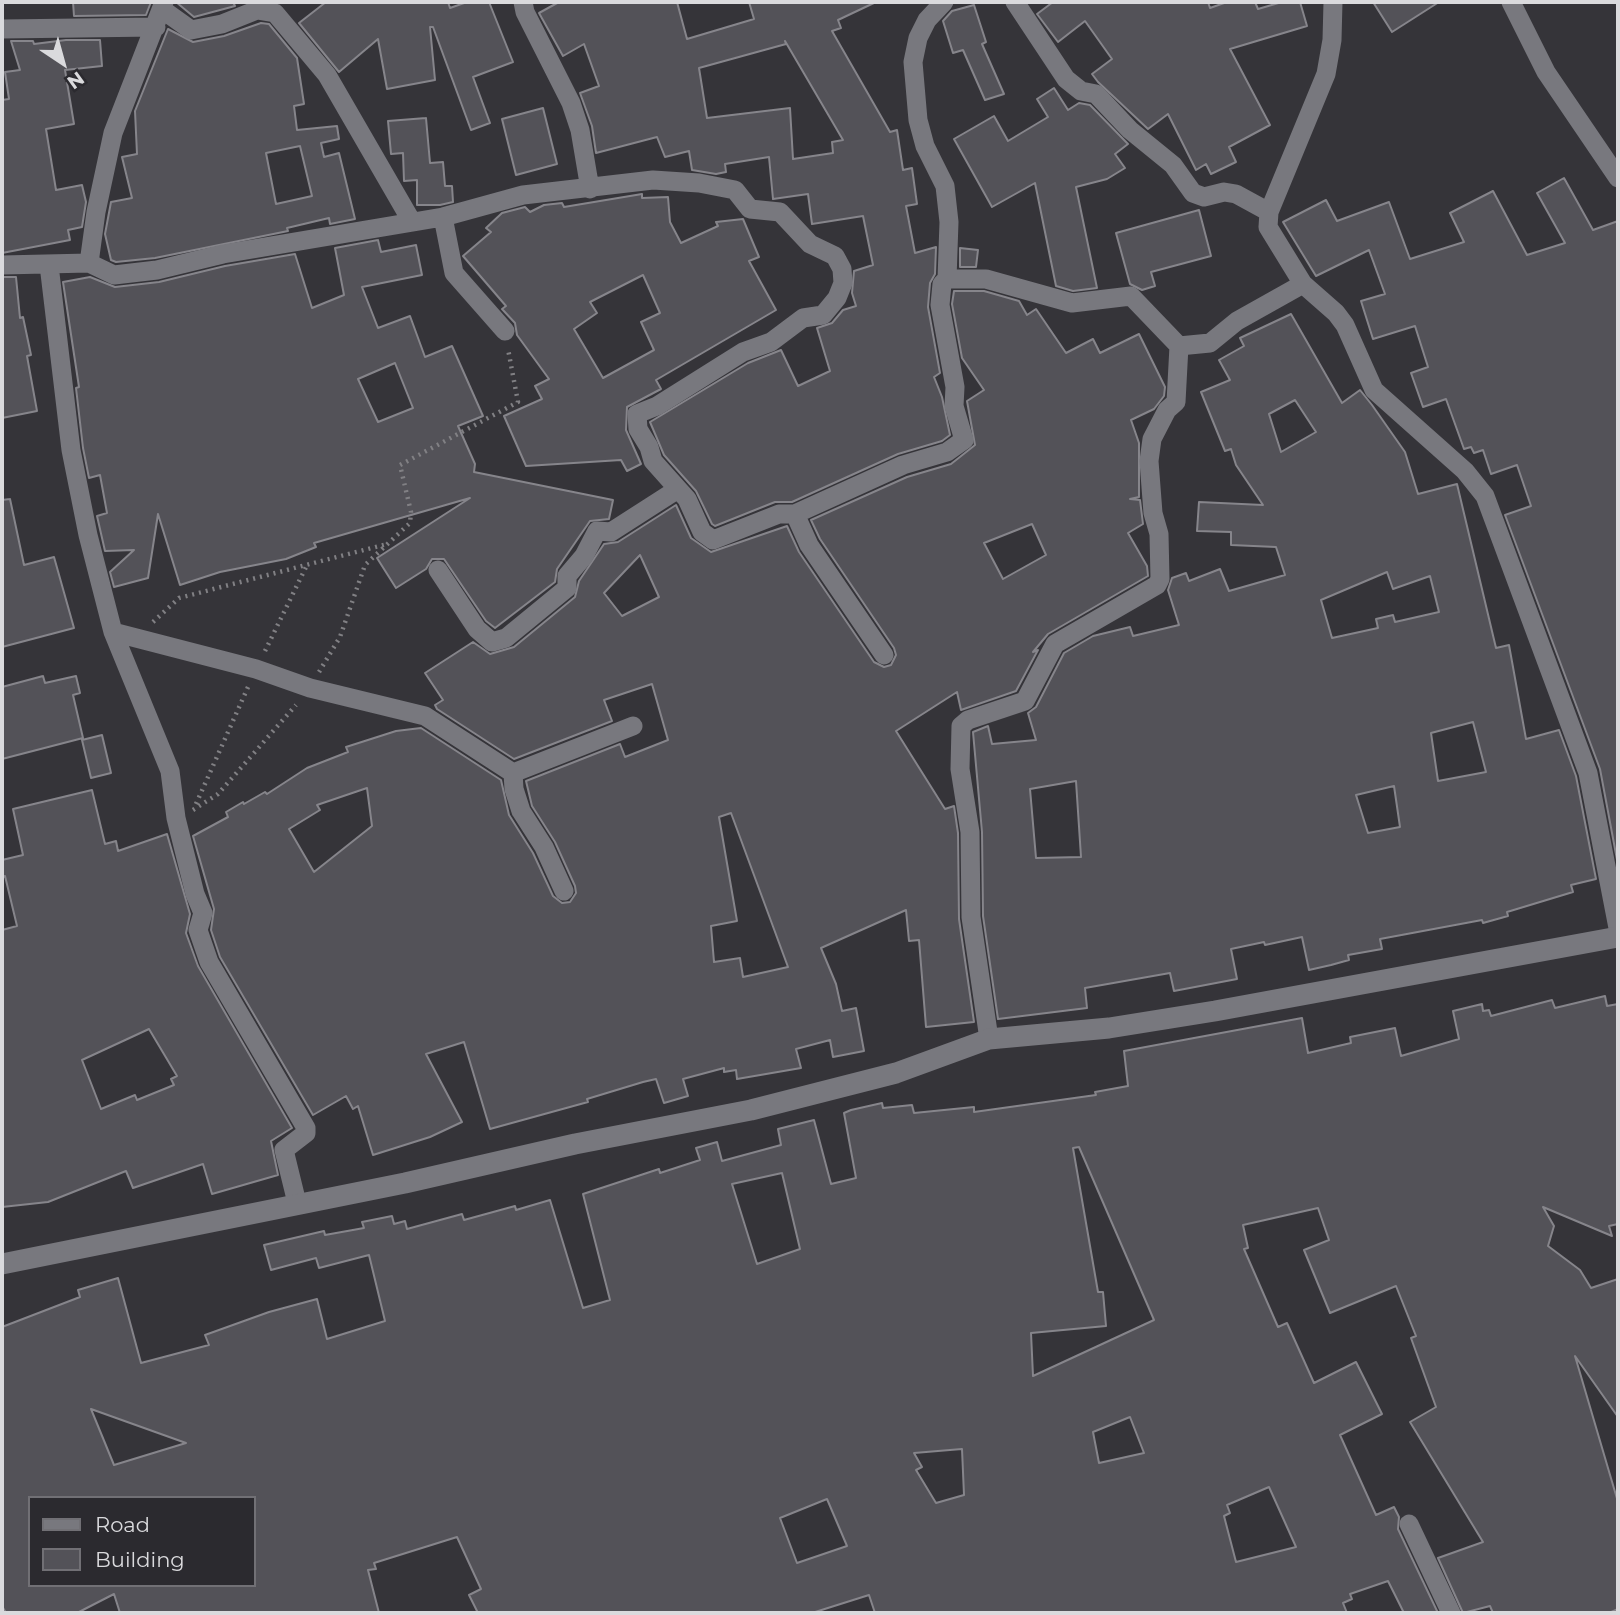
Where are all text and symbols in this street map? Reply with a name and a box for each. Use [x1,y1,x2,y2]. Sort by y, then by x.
north arrow [28,28,98,98]
text: N [63,67,89,94]
legend [28,1496,256,1587]
text: Road [95,1512,150,1537]
text: Building [95,1547,185,1572]

